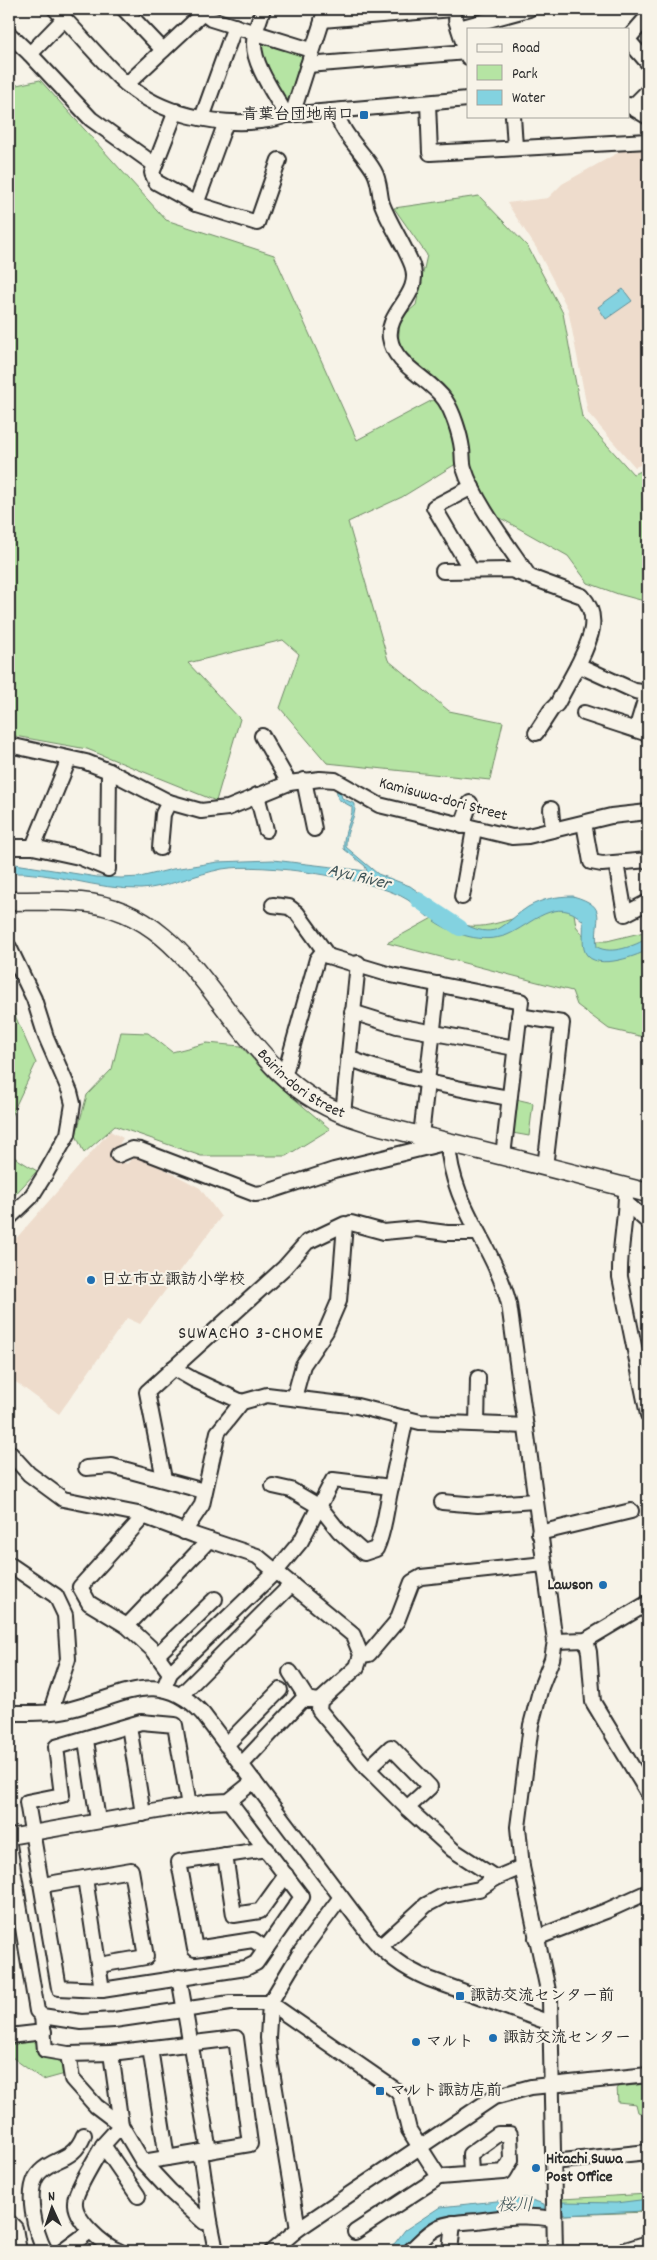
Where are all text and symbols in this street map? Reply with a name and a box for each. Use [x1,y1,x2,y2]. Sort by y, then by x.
legend [467,28,630,118]
text: Road [512,38,540,60]
text: Park [512,64,538,86]
text: Water [512,88,546,110]
place label: 青葉台団地南口 [242,104,354,127]
marker: 青葉台団地南口 [358,109,370,121]
street label: Kamisuwa-dori Street [376,772,510,828]
water label: Ayu River [325,858,395,898]
street label: Bairin-dori Street [251,1044,348,1125]
place label: 日立市立諏訪小学校 [101,1269,245,1292]
marker: 日立市立諏訪小学校 [85,1274,97,1286]
district label: SUWACHO 3-CHOME [178,1322,324,1347]
place label: Lawson [547,1574,593,1597]
marker: Lawson [597,1579,609,1591]
place label: 諏訪交流センター前 [470,1985,614,2008]
marker: 諏訪交流センター前 [454,1990,466,2002]
place label: 諏訪交流センター [503,2027,631,2050]
place label: マルト [426,2031,474,2054]
marker: 諏訪交流センター [487,2032,499,2044]
marker: マルト [410,2036,422,2048]
place label: マルト諏訪店前 [390,2080,502,2103]
marker: マルト諏訪店前 [374,2085,386,2097]
place label: Hitachi Suwa Post Office [546,2148,624,2189]
marker: Hitachi Suwa Post Office [530,2162,542,2174]
north arrow [28,2182,78,2232]
text: N [47,2187,55,2207]
water label: 桜川 [497,2194,533,2219]

